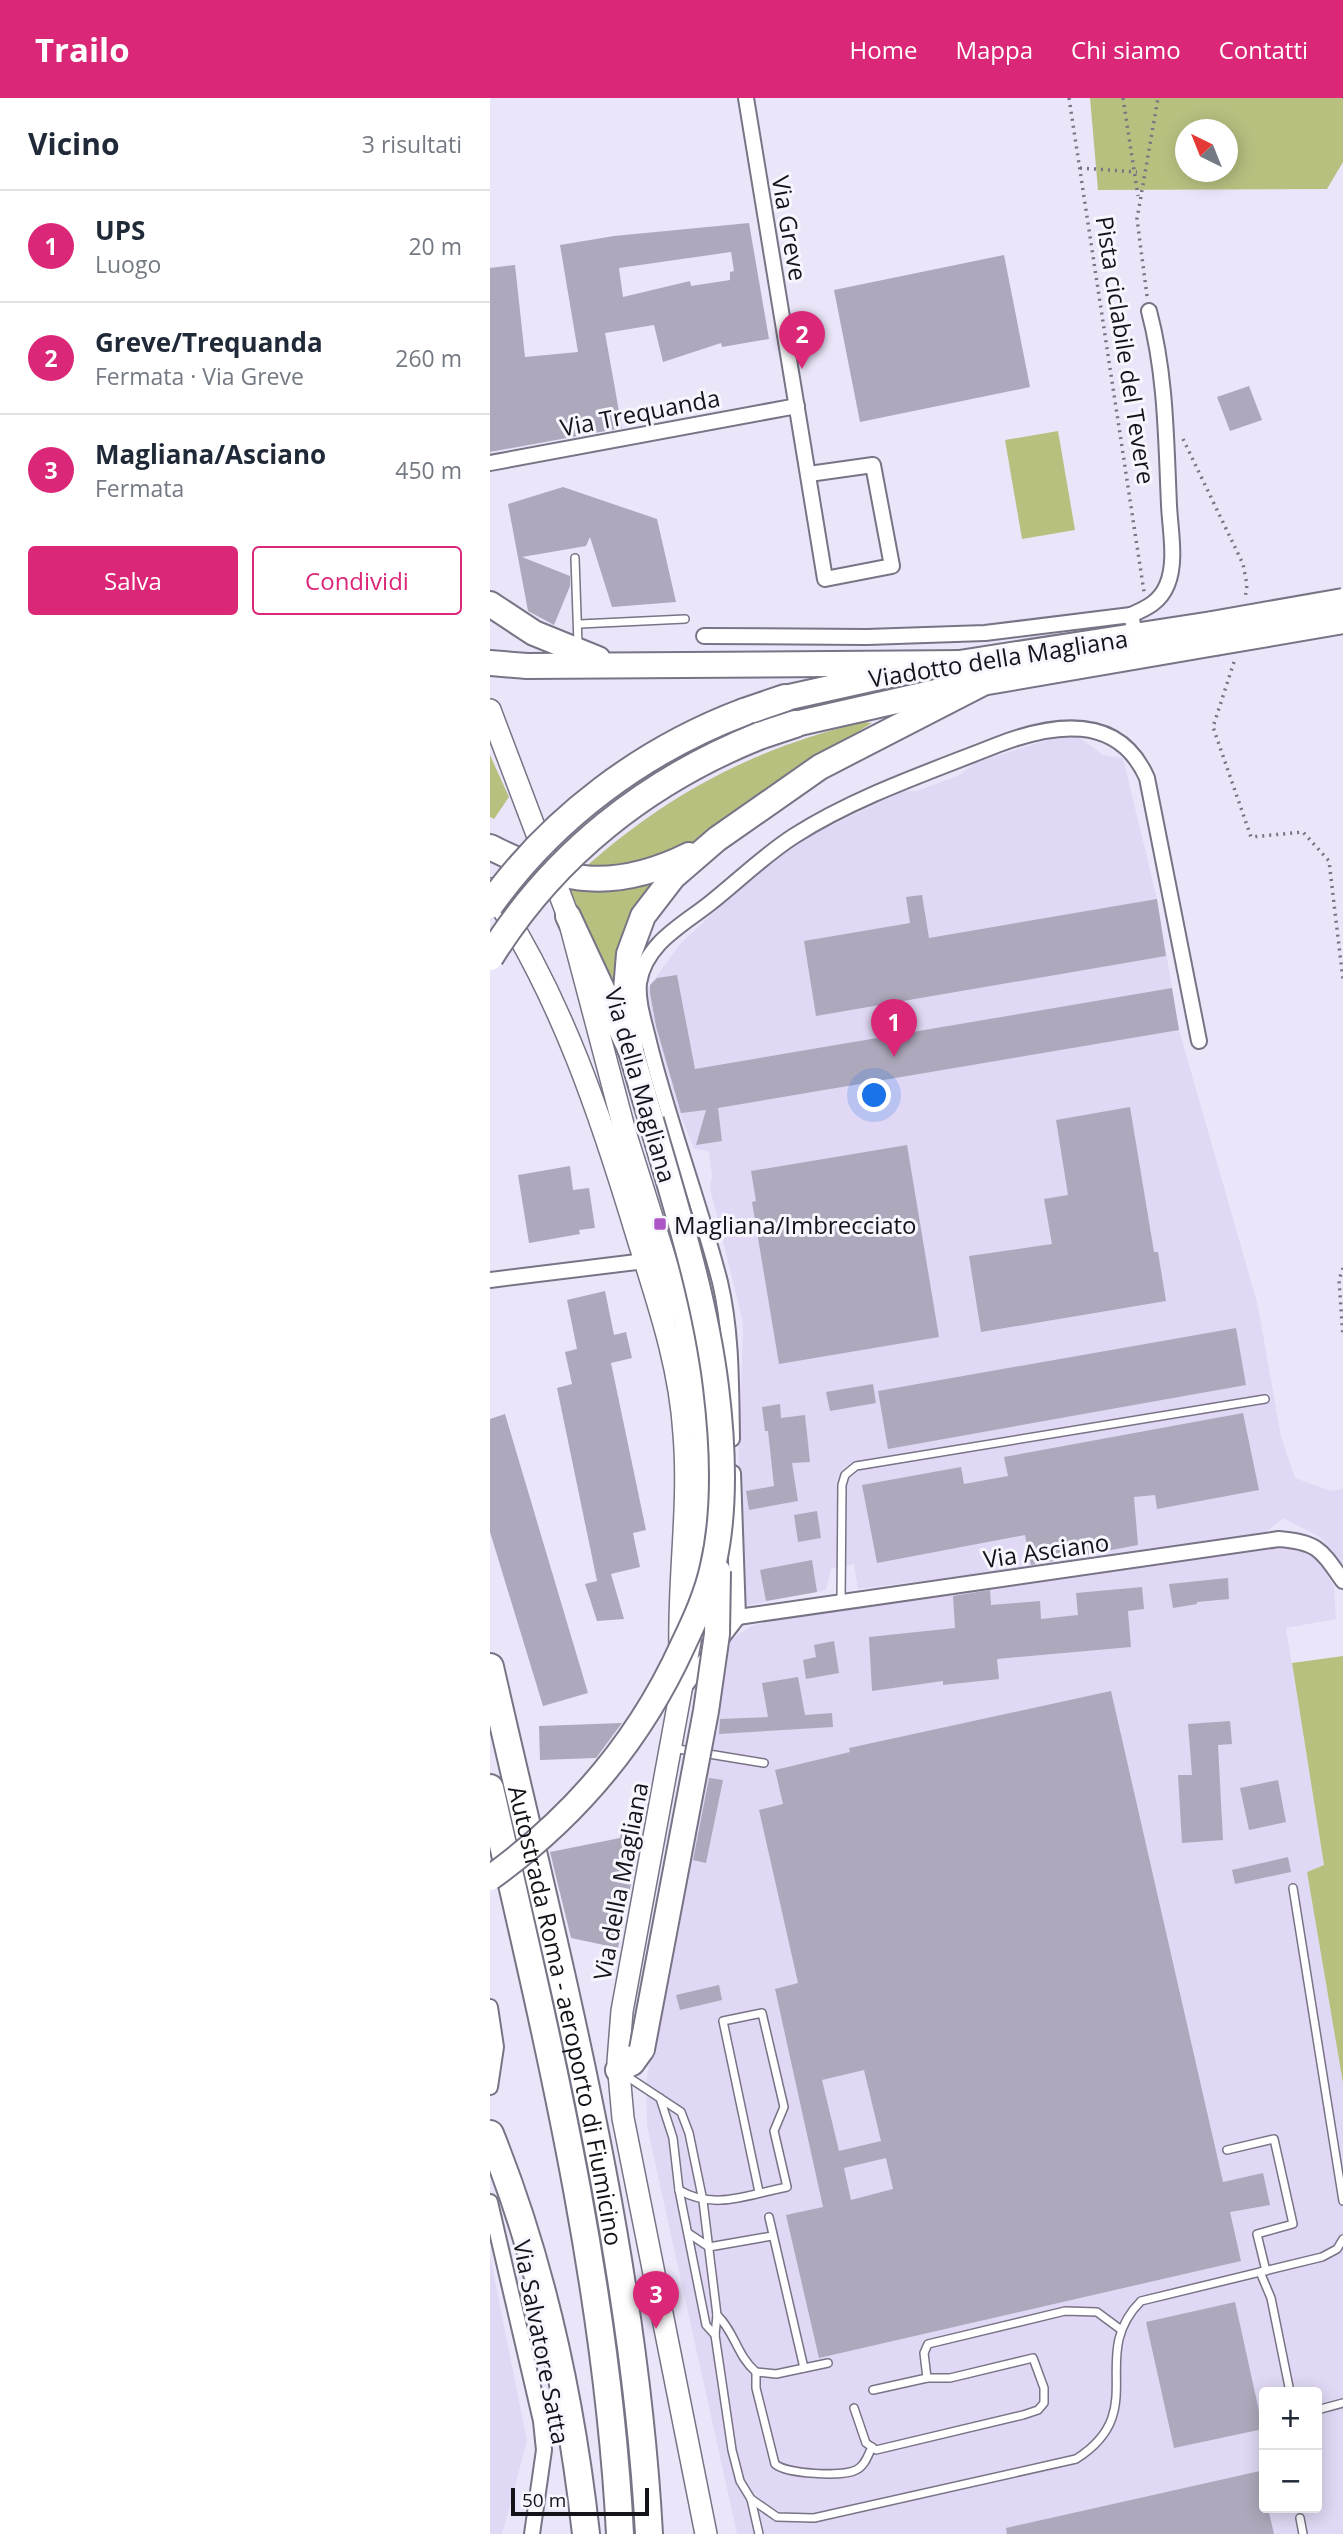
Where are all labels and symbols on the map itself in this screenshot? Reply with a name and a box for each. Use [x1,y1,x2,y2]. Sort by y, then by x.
north arrow [1175,119,1238,182]
street label: Via Greve [765,173,815,283]
street label: Pista ciclabile del Tevere [1089,214,1163,486]
pin: 2 [779,311,825,369]
street label: Via Trequanda [557,380,723,444]
street label: Viadotto della Magliana [866,621,1130,695]
street label: Via della Magliana [597,984,685,1186]
pin: 1 [871,999,917,1057]
your location [857,1078,891,1112]
place label: Magliana/Imbrecciato [674,1208,917,1241]
marker: Magliana/Imbrecciato [652,1216,668,1232]
street label: Via Asciano [981,1525,1111,1575]
street label: Via della Magliana [585,1779,655,1983]
street label: Autostrada Roma - aeroporto di Fiumicino [501,1782,632,2248]
street label: Via Salvatore Satta [506,2237,578,2447]
pin: 3 [633,2271,679,2329]
scale bar [511,2485,649,2517]

